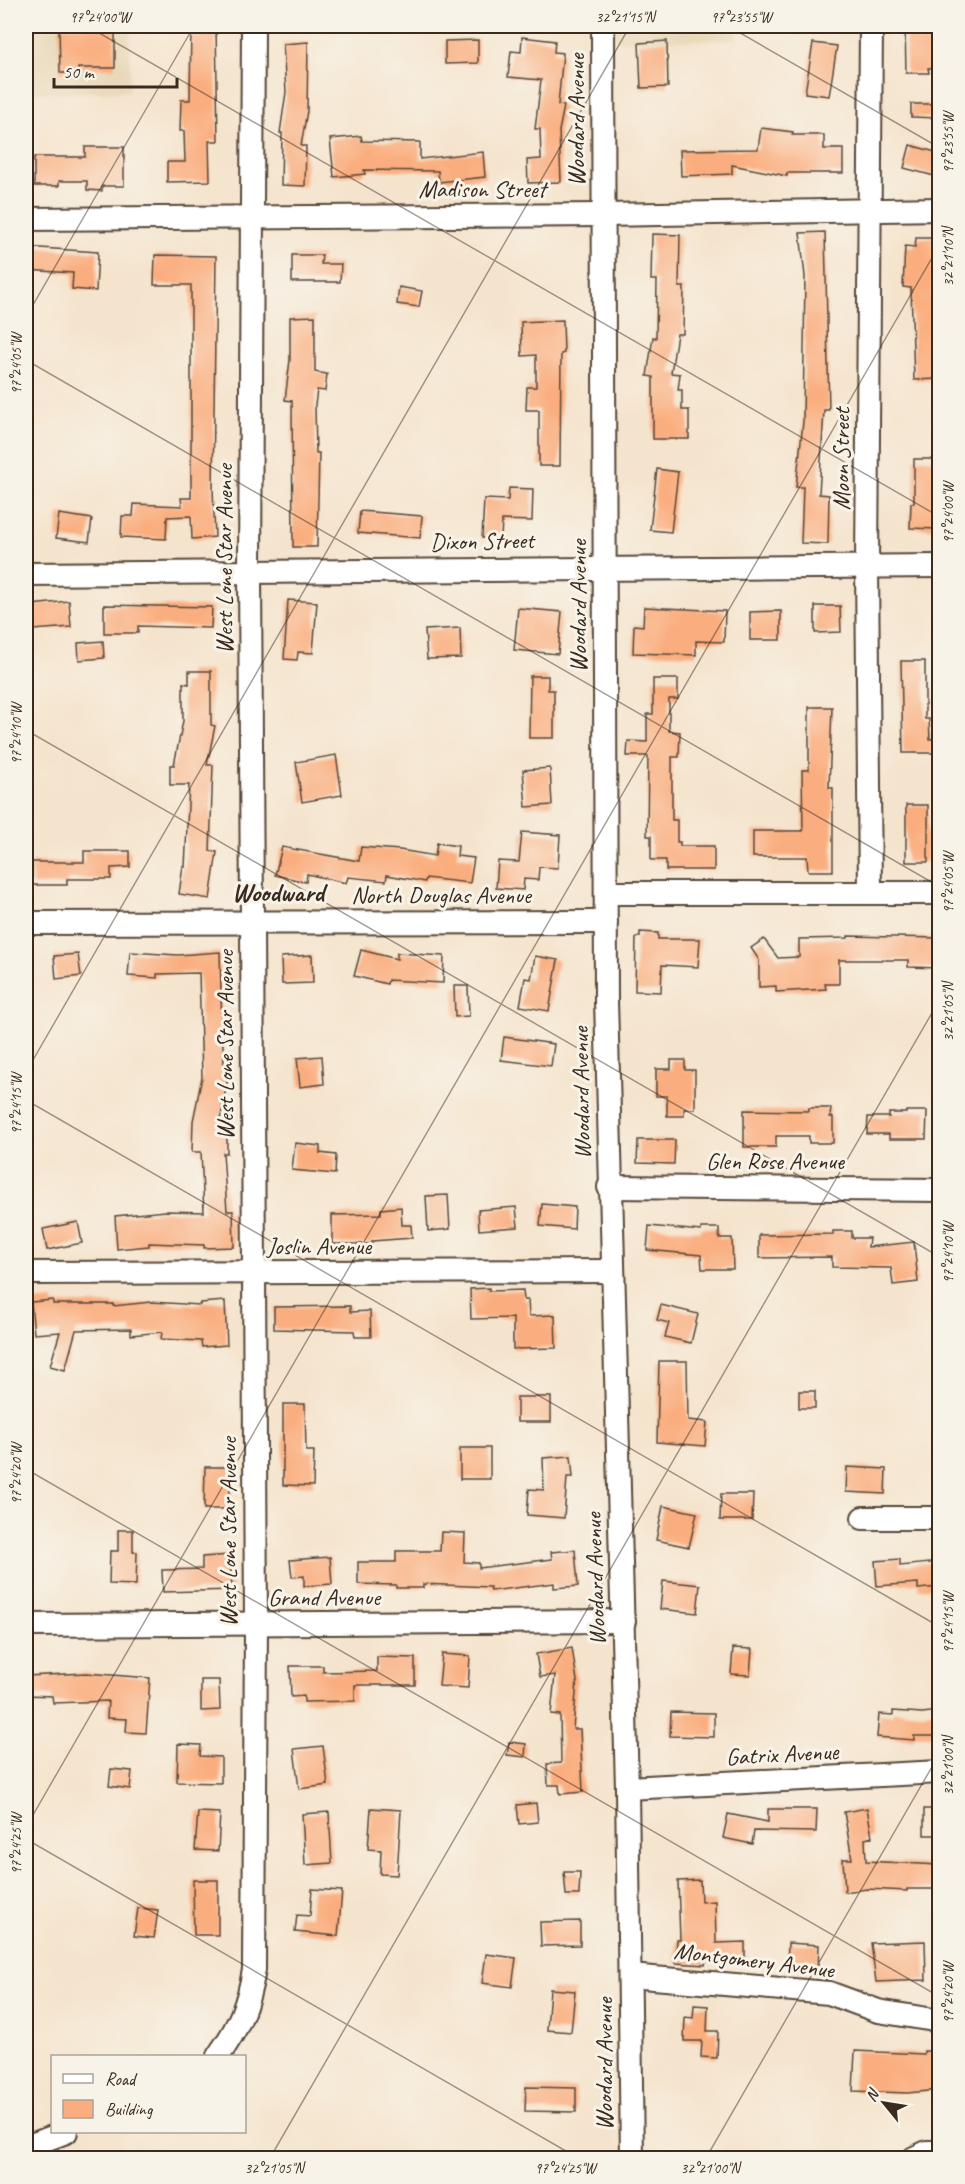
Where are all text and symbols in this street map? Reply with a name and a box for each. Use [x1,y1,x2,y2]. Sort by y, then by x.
text: 97°24'00"W [70,8,134,27]
text: 32°21'15"N [595,8,658,27]
text: 97°23'55"W [711,8,775,27]
scale bar [54,51,177,89]
street label: Woodard Avenue [561,52,591,186]
text: 50 m [63,61,96,83]
text: 97°23'55"W [939,109,958,173]
street label: Madison Street [418,174,549,204]
text: 32°21'10"N [939,224,958,287]
text: 97°24'05"W [7,330,26,394]
street label: Moon Street [826,406,856,510]
street label: West Lone Star Avenue [209,462,239,654]
text: 97°24'00"W [939,479,958,543]
street label: Dixon Street [430,525,536,557]
street label: Woodard Avenue [563,538,593,672]
text: 97°24'10"W [7,700,26,764]
text: 97°24'05"W [939,849,958,913]
district label: Woodward [232,876,329,909]
street label: North Douglas Avenue [351,880,533,910]
street label: West Lone Star Avenue [210,948,240,1140]
text: 32°21'05"N [939,979,958,1042]
street label: Woodard Avenue [565,1024,597,1160]
text: 97°24'15"W [7,1070,26,1134]
street label: Glen Rose Avenue [706,1146,846,1176]
text: 97°24'10"W [939,1219,958,1283]
street label: Joslin Avenue [266,1231,373,1261]
street label: West Lone Star Avenue [213,1435,243,1627]
text: 97°24'20"W [7,1440,26,1504]
street label: Woodard Avenue [578,1510,612,1646]
street label: Grand Avenue [268,1582,382,1612]
text: 97°24'15"W [939,1589,958,1653]
text: 32°21'00"N [939,1733,958,1796]
street label: Gatrix Avenue [725,1736,841,1772]
text: 97°24'25"W [7,1810,26,1874]
street label: Montgomery Avenue [673,1935,838,1985]
text: 97°24'20"W [939,1959,958,2023]
street label: Woodard Avenue [589,1996,619,2130]
legend [51,2055,246,2133]
text: Road [105,2068,138,2090]
north arrow [854,2073,914,2133]
text: N [861,2084,885,2105]
text: Building [105,2098,154,2120]
text: 32°21'05"N [244,2159,307,2178]
text: 97°24'25"W [535,2159,599,2178]
text: 32°21'00"N [680,2159,743,2178]

